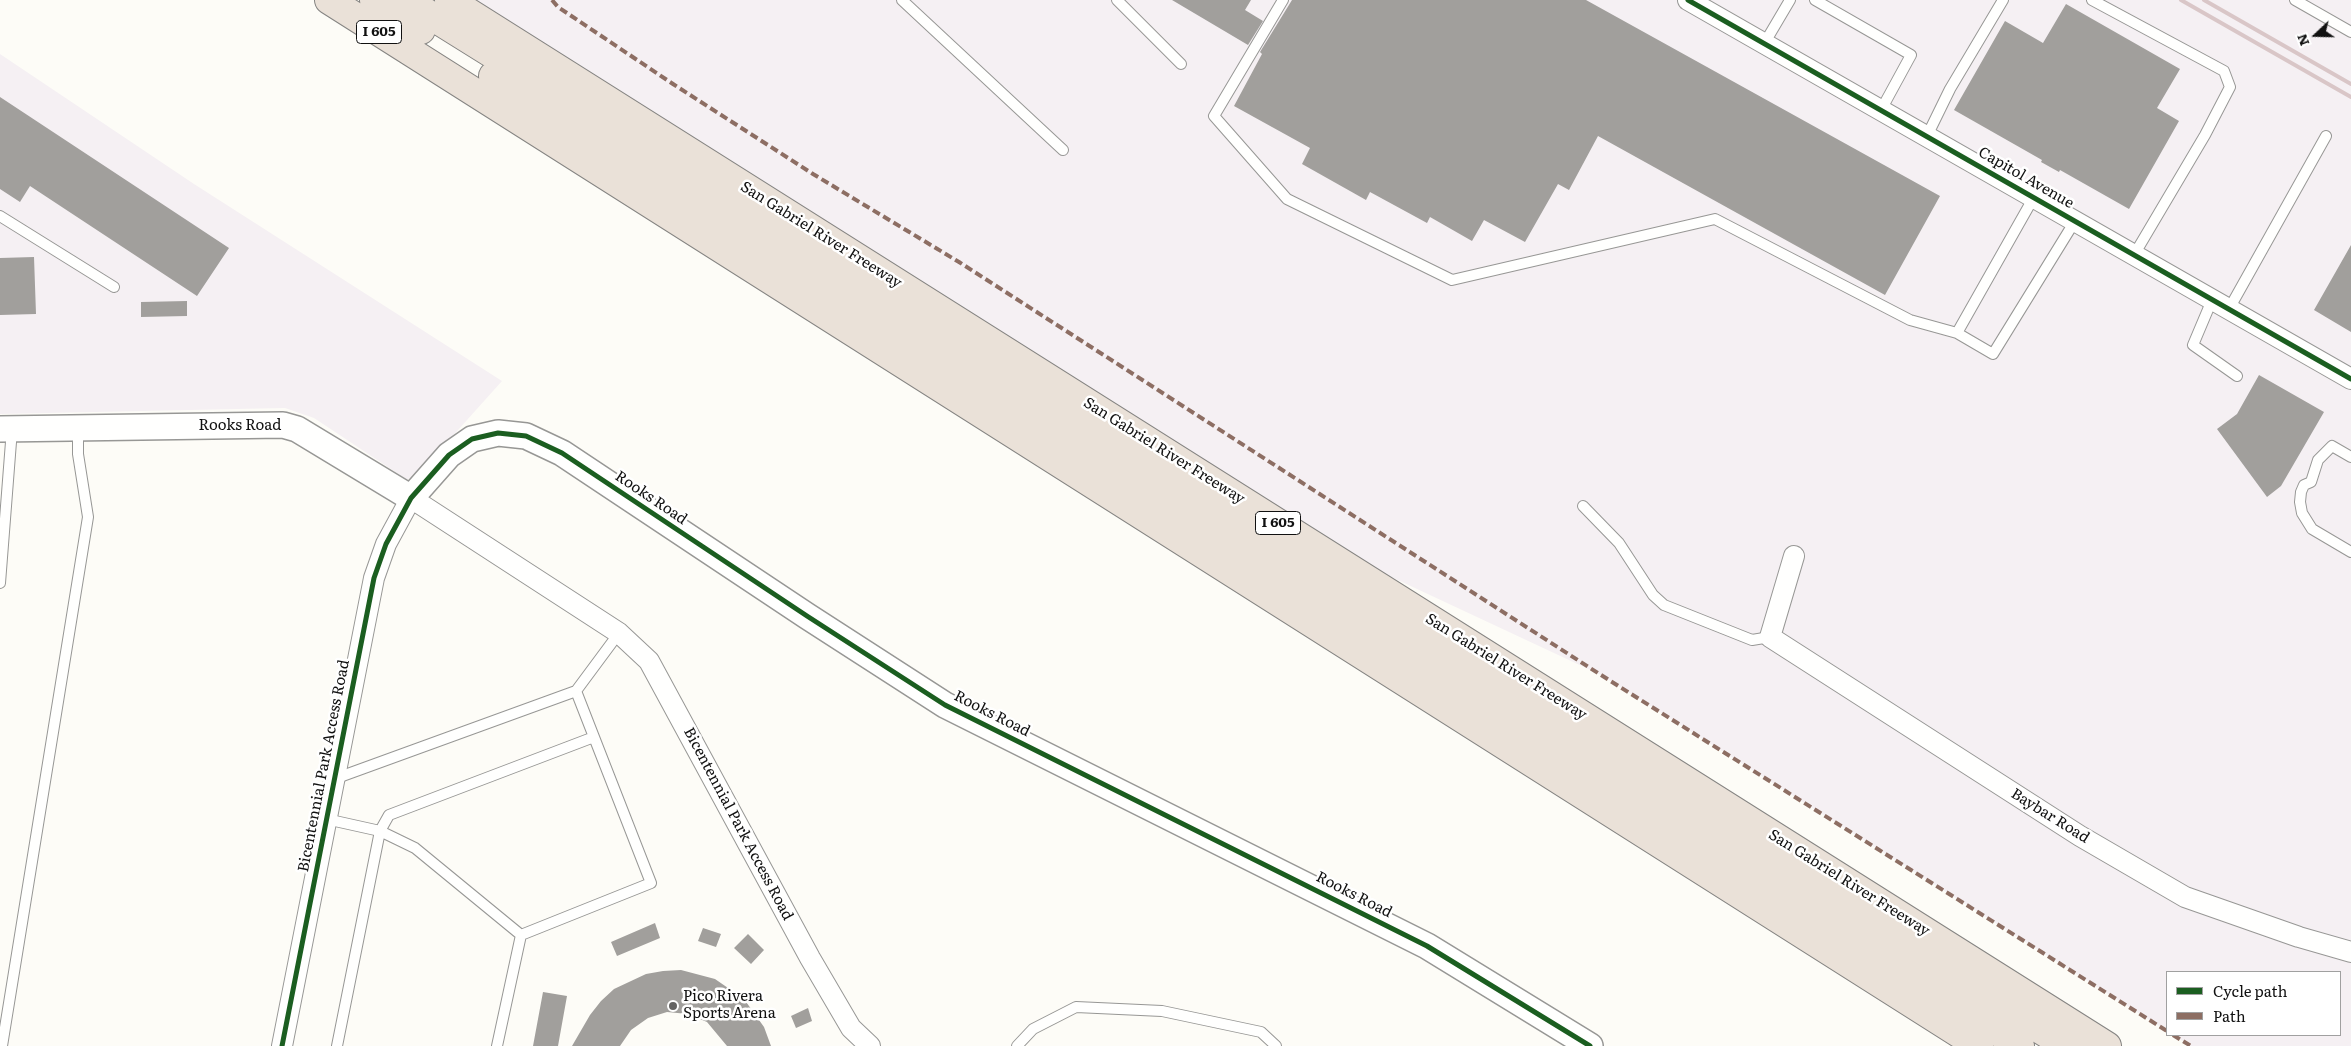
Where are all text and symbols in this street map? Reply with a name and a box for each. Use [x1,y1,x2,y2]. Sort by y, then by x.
north arrow [2291,10,2341,60]
road number: I 605 [356,21,402,44]
text: N [2291,31,2313,49]
street label: Capitol Avenue [1975,143,2077,213]
street label: San Gabriel River Freeway [737,178,905,292]
street label: San Gabriel River Freeway [1080,394,1248,508]
street label: Rooks Road [198,417,282,435]
street label: Rooks Road [612,467,690,529]
road number: I 605 [1256,512,1300,534]
street label: San Gabriel River Freeway [1422,610,1590,724]
street label: Bicentennial Park Access Road [295,658,353,874]
street label: Rooks Road [951,687,1033,741]
street label: Bicentennial Park Access Road [679,724,797,924]
street label: Baybar Road [2007,785,2093,847]
street label: San Gabriel River Freeway [1765,826,1933,940]
street label: Rooks Road [1313,868,1395,922]
legend [2166,971,2341,1036]
text: Cycle path [2213,979,2287,1002]
place label: Pico Rivera Sports Arena [683,988,776,1023]
marker: Pico Rivera Sports Arena [667,1000,679,1012]
text: Path [2213,1004,2246,1027]

